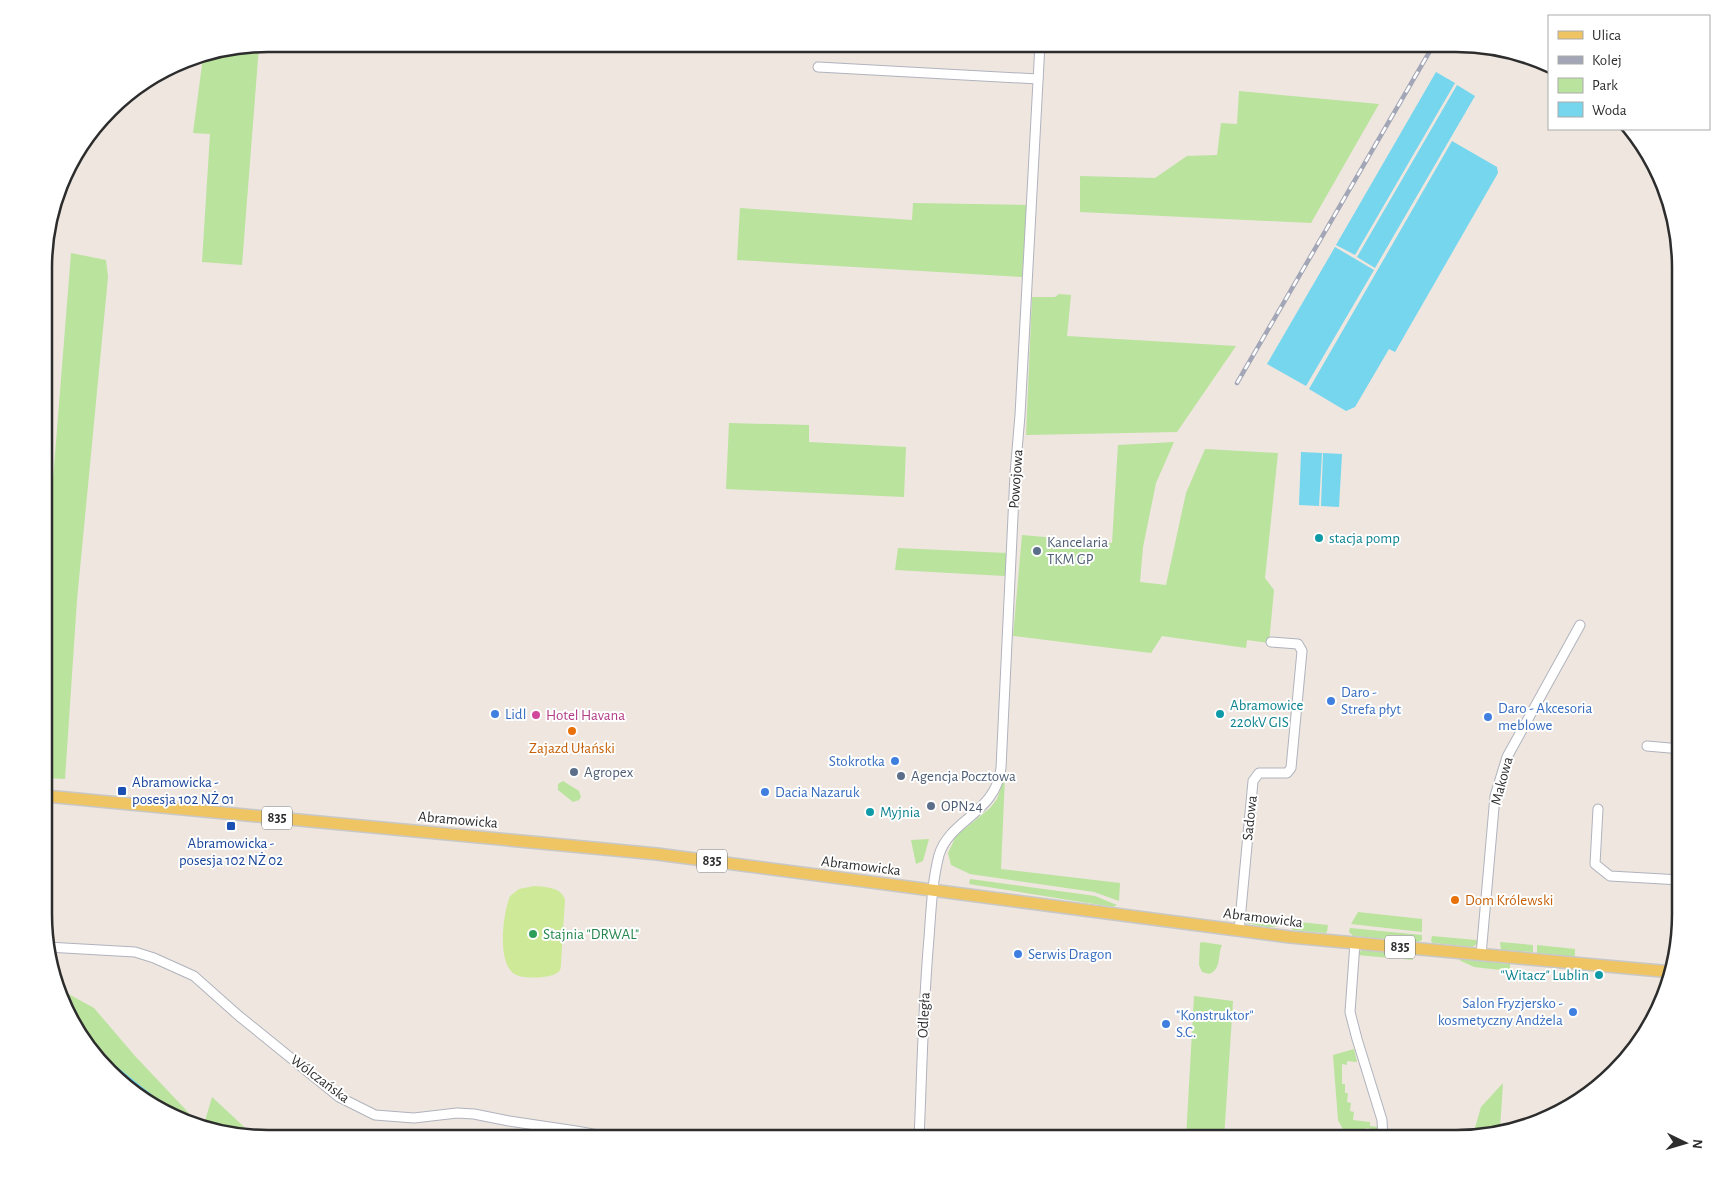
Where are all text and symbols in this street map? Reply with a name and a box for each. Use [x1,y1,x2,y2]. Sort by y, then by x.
legend [1548,15,1710,130]
text: Ulica [1592,28,1621,43]
text: Kolej [1592,53,1622,68]
text: Park [1592,78,1618,93]
text: Woda [1592,103,1627,118]
street label: Powojowa [1006,449,1026,509]
place label: stacja pomp [1329,531,1400,546]
marker: stacja pomp [1313,532,1325,544]
place label: Kancelaria TKM GP [1047,535,1108,567]
marker: Kancelaria TKM GP [1031,545,1043,557]
place label: Daro - Strefa płyt [1341,685,1401,717]
marker: Daro - Strefa płyt [1325,695,1337,707]
place label: Abramowice 220kV GIS [1230,698,1303,730]
place label: Daro - Akcesoria meblowe [1498,701,1592,733]
place label: Lidl [505,707,526,722]
marker: Lidl [489,708,501,720]
place label: Hotel Havana [546,708,625,723]
marker: Abramowice 220kV GIS [1214,708,1226,720]
marker: Hotel Havana [530,709,542,721]
marker: Daro - Akcesoria meblowe [1482,711,1494,723]
marker: Zajazd Ułański [566,725,578,737]
place label: Zajazd Ułański [529,741,615,756]
place label: Stokrotka [829,754,885,769]
marker: Stokrotka [889,755,901,767]
street label: Makowa [1488,755,1516,807]
place label: Agropex [584,765,634,780]
marker: Agropex [568,766,580,778]
place label: Agencja Pocztowa [911,769,1016,784]
marker: Agencja Pocztowa [895,770,907,782]
place label: Abramowicka - posesja 102 NŻ 01 [132,775,235,807]
marker: Abramowicka - posesja 102 NŻ 01 [116,785,128,797]
place label: Dacia Nazaruk [775,785,860,800]
marker: Dacia Nazaruk [759,786,771,798]
street label: Sadowa [1240,795,1260,841]
place label: OPN24 [941,799,983,814]
marker: OPN24 [925,800,937,812]
place label: Myjnia [880,805,920,820]
road number: 835 [262,806,292,830]
marker: Myjnia [864,806,876,818]
street label: Abramowicka [418,809,498,831]
marker: Abramowicka - posesja 102 NŻ 02 [225,820,237,832]
place label: Abramowicka - posesja 102 NŻ 02 [179,836,283,868]
road number: 835 [697,849,727,872]
street label: Abramowicka [820,854,902,878]
place label: Dom Królewski [1465,893,1553,908]
marker: Dom Królewski [1449,894,1461,906]
street label: Abramowicka [1222,906,1304,930]
place label: Stajnia "DRWAL" [543,927,639,942]
marker: Stajnia "DRWAL" [527,928,539,940]
road number: 835 [1385,936,1415,959]
place label: Serwis Dragon [1028,947,1112,962]
marker: Serwis Dragon [1012,948,1024,960]
place label: "Witacz" Lublin [1501,968,1589,983]
marker: "Witacz" Lublin [1593,969,1605,981]
street label: Odległa [915,992,933,1038]
place label: Salon Fryzjersko - kosmetyczny Andżela [1438,996,1563,1028]
marker: Salon Fryzjersko - kosmetyczny Andżela [1567,1006,1579,1018]
place label: "Konstruktor" S.C. [1176,1008,1254,1040]
marker: "Konstruktor" S.C. [1160,1018,1172,1030]
street label: Wólczańska [288,1052,352,1106]
north arrow [1660,1118,1710,1168]
text: N [1690,1139,1704,1150]

